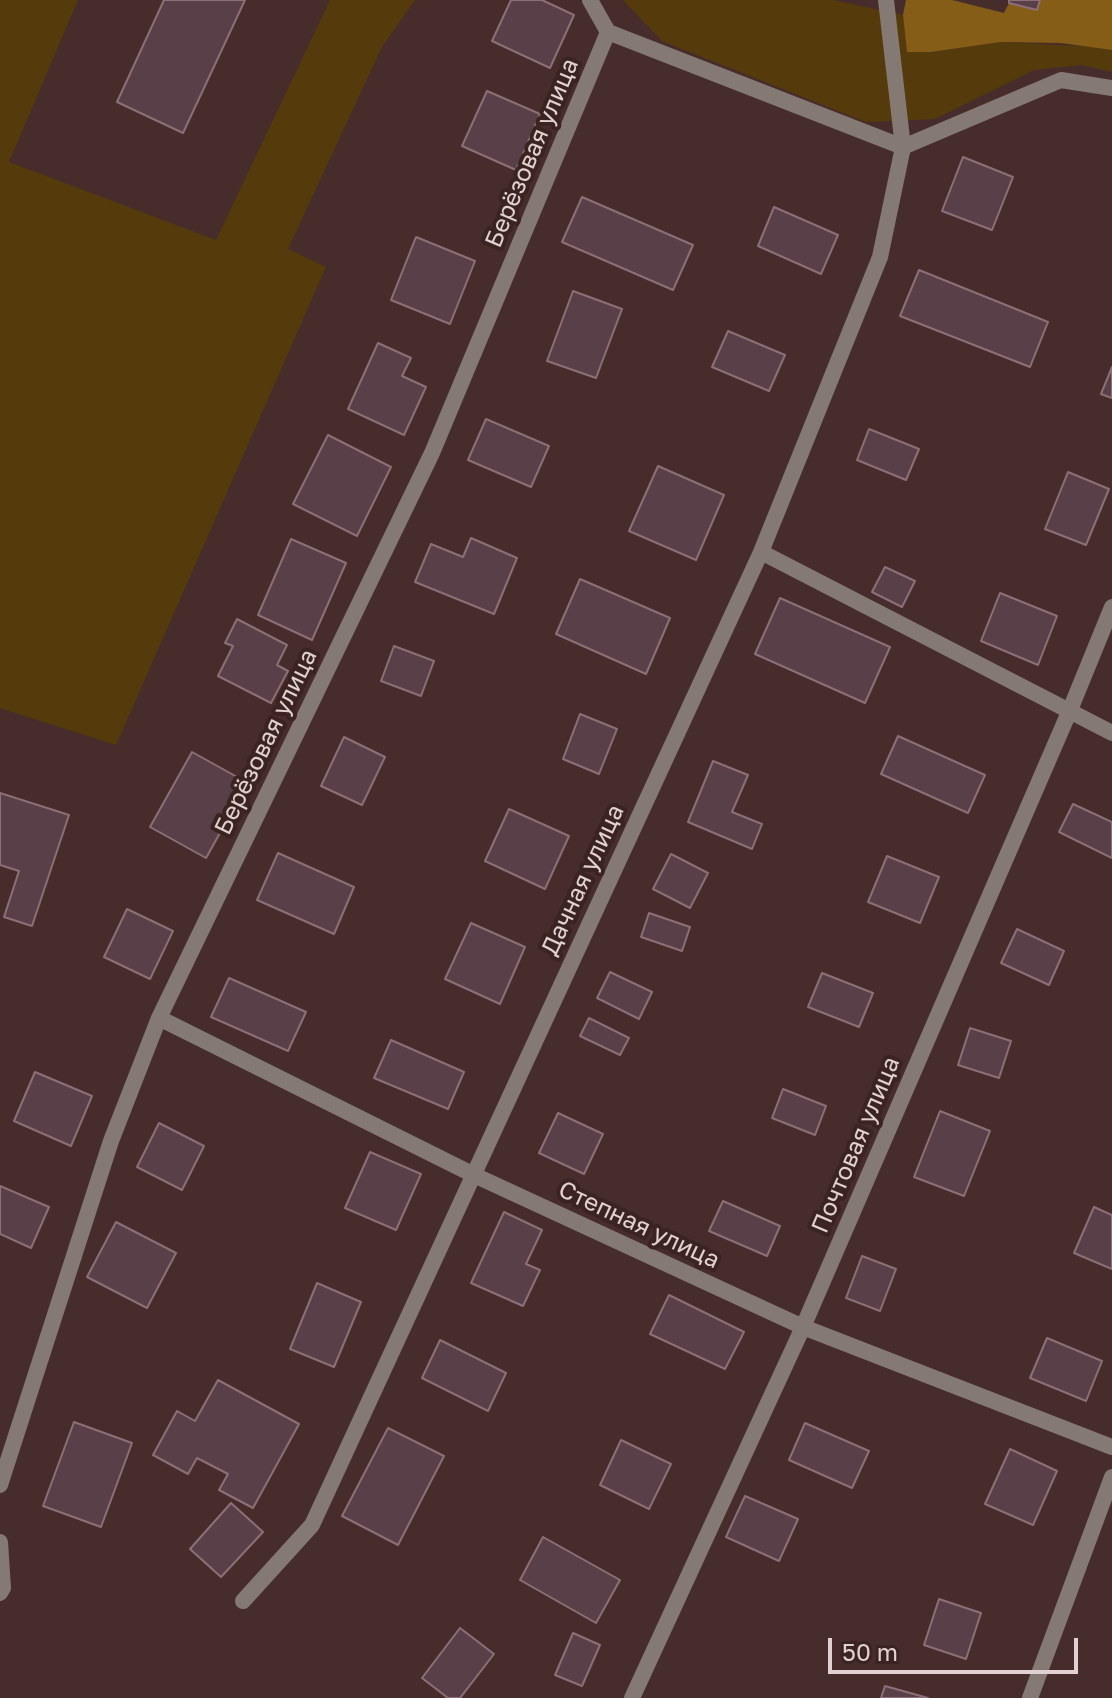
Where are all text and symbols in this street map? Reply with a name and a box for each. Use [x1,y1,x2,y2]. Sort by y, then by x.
street label: Берёзовая улица [479,54,585,252]
street label: Берёзовая улица [209,645,323,839]
street label: Дачная улица [536,800,630,960]
street label: Почтовая улица [806,1052,906,1238]
street label: Степная улица [554,1175,724,1275]
scale bar [832,1622,1082,1672]
text: 50 m [842,1637,898,1666]

